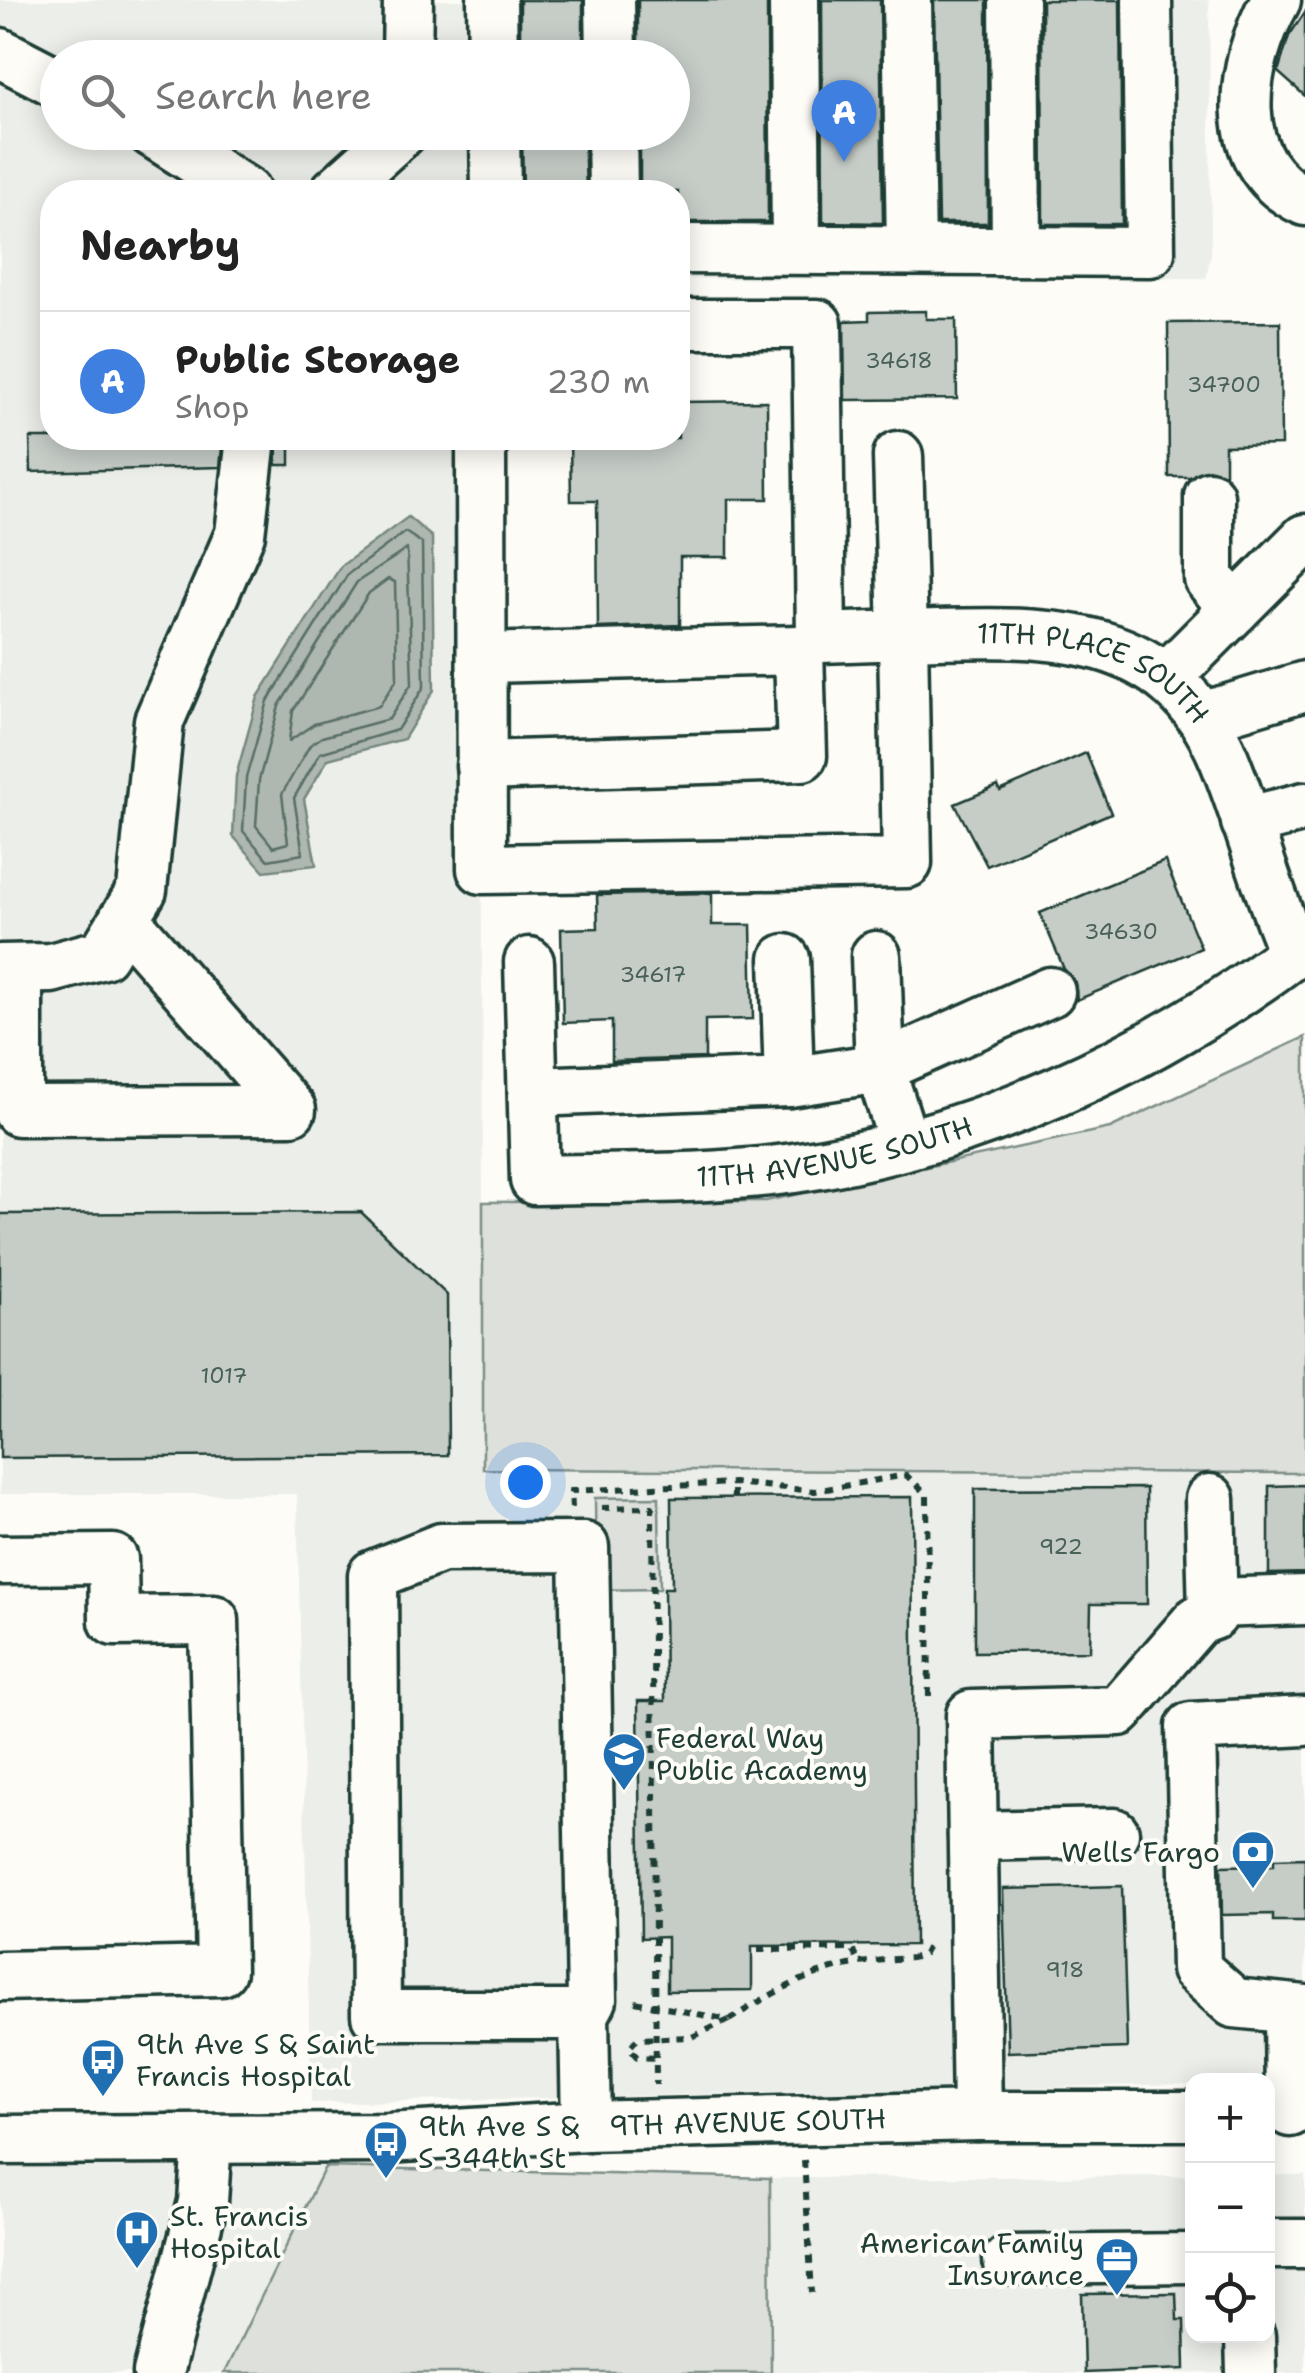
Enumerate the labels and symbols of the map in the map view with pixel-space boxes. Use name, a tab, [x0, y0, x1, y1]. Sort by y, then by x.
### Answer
pin: A	[812, 80, 876, 162]
house number: 34618	[865, 346, 933, 375]
house number: 34700	[1187, 370, 1261, 399]
street label: 11TH PLACE SOUTH	[977, 614, 1219, 731]
house number: 34630	[1084, 917, 1158, 946]
house number: 34617	[620, 960, 686, 989]
street label: 11TH AVENUE SOUTH	[695, 1107, 978, 1196]
house number: 1017	[201, 1361, 247, 1390]
your location	[500, 1457, 551, 1508]
house number: 922	[1039, 1532, 1083, 1561]
place label: Federal Way Public Academy	[656, 1719, 868, 1789]
school or university icon: Federal Way Public Academy	[601, 1731, 647, 1792]
bank icon: Wells Fargo	[1230, 1829, 1276, 1890]
place label: Wells Fargo	[1061, 1833, 1220, 1871]
house number: 918	[1046, 1955, 1084, 1984]
place label: 9th Ave S & Saint Francis Hospital	[136, 2025, 375, 2095]
bus stop icon: 9th Ave S & Saint Francis Hospital	[80, 2037, 126, 2098]
street label: 9TH AVENUE SOUTH	[608, 2099, 887, 2144]
place label: 9th Ave S & S 344th St	[418, 2107, 579, 2177]
bus stop icon: 9th Ave S & S 344th St	[363, 2119, 409, 2180]
place label: St. Francis Hospital	[170, 2197, 309, 2267]
hospital icon: St. Francis Hospital	[114, 2209, 160, 2270]
place label: American Family Insurance	[860, 2224, 1084, 2294]
office icon: American Family Insurance	[1094, 2236, 1140, 2297]

